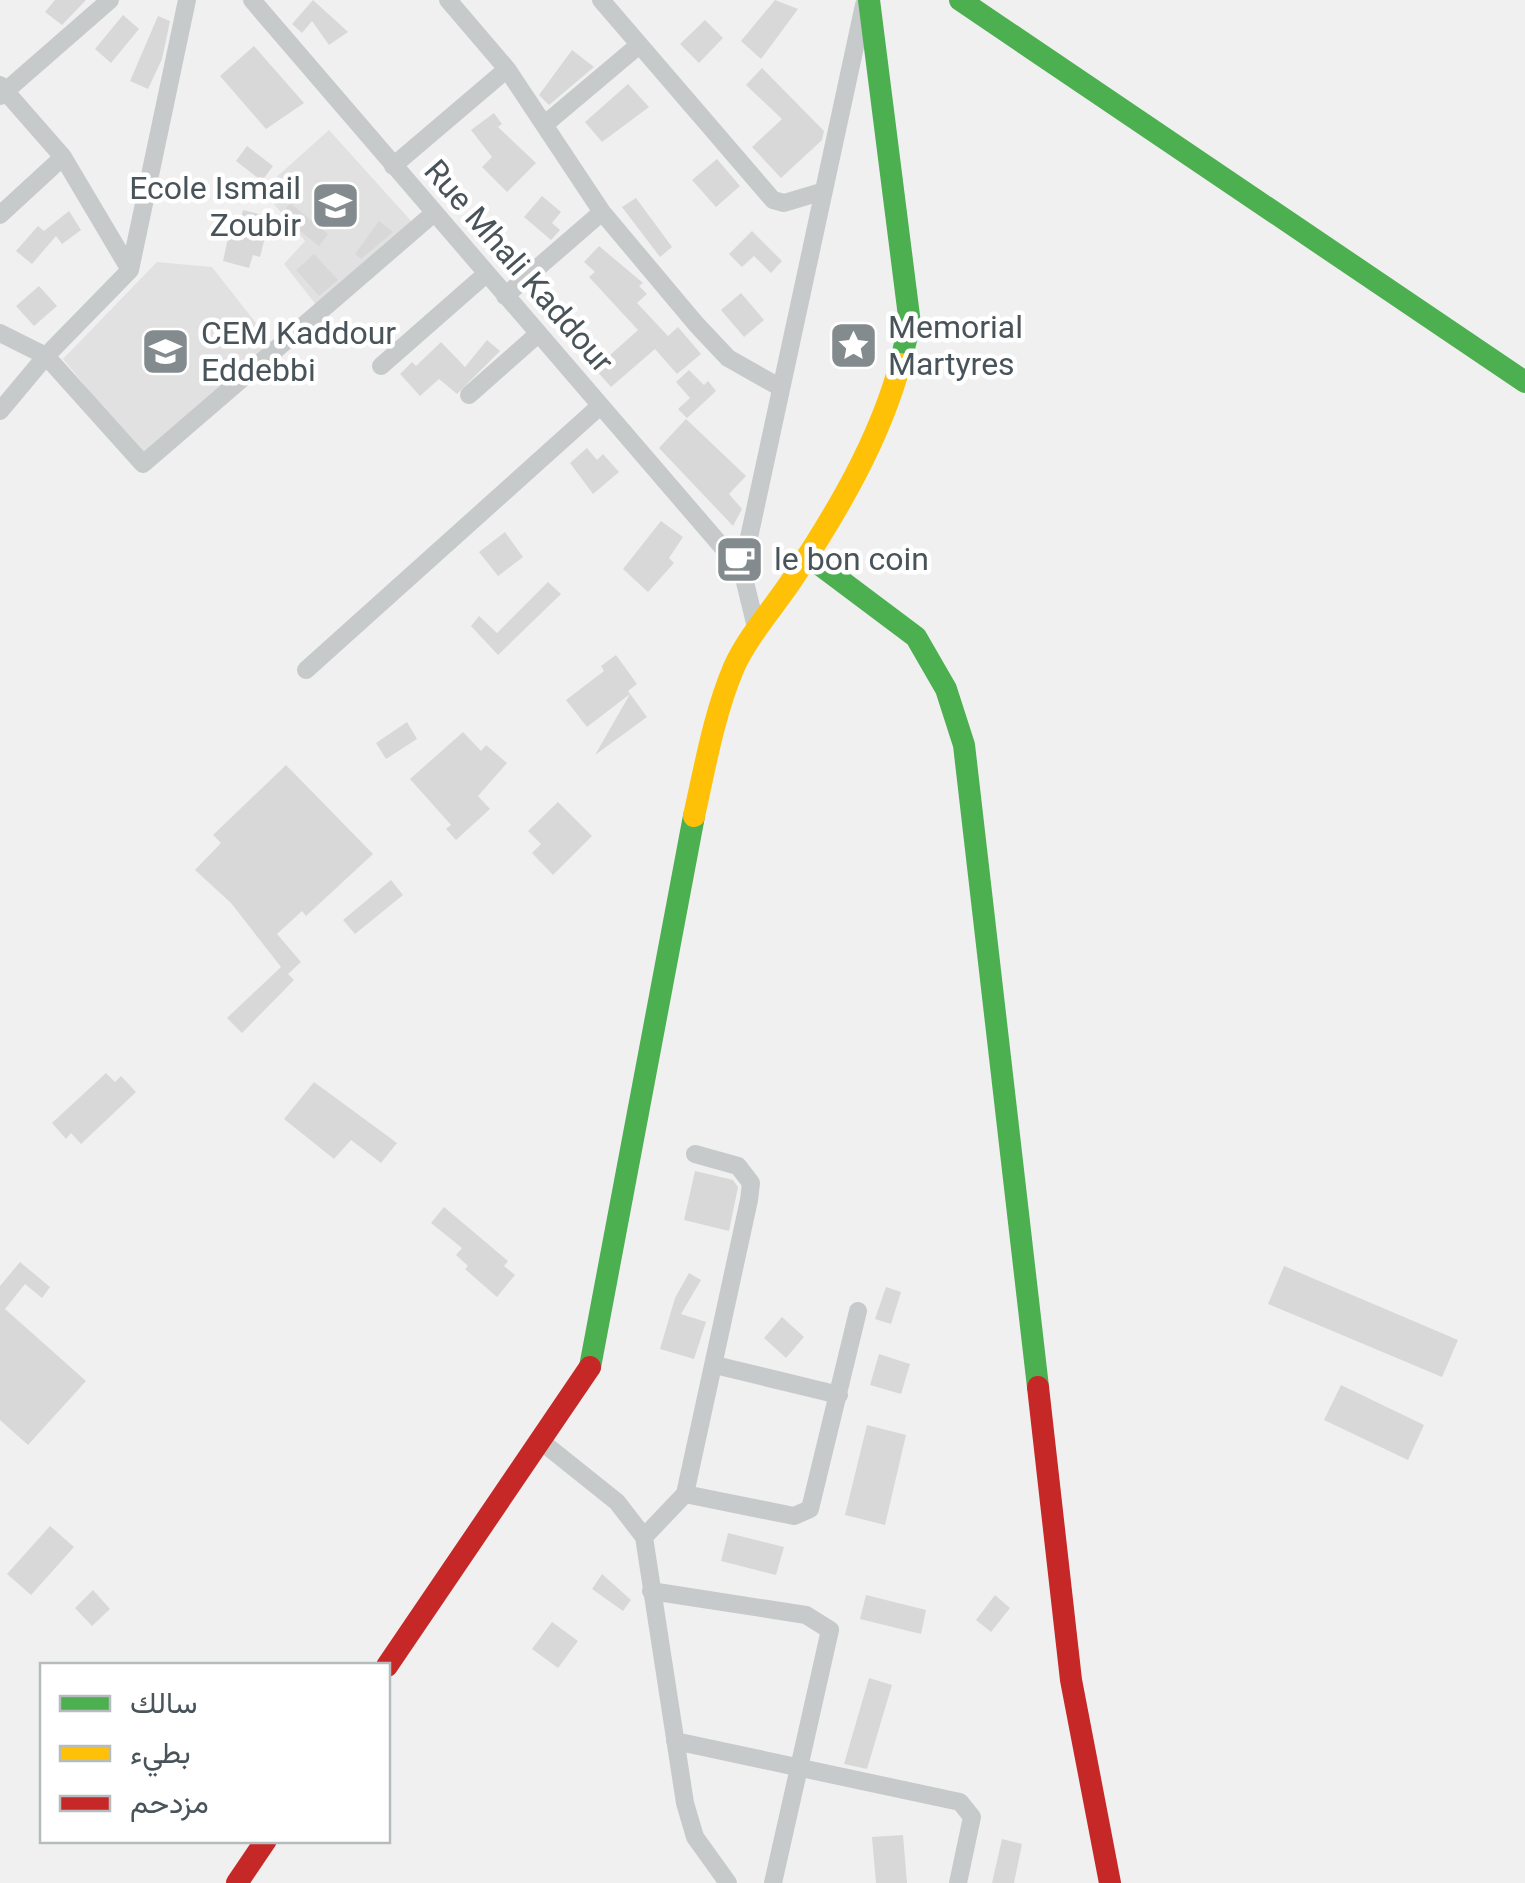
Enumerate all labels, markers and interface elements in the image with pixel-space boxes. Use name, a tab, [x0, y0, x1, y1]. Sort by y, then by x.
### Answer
street label: Rue Mhali Kaddour	[416, 152, 622, 380]
place label: Ecole Ismail Zoubir	[129, 169, 301, 244]
school or university icon: Ecole Ismail Zoubir	[310, 180, 362, 232]
place label: Memorial Martyres	[888, 308, 1023, 383]
place label: CEM Kaddour Eddebbi	[201, 314, 396, 389]
place icon: Memorial Martyres	[827, 319, 879, 371]
school or university icon: CEM Kaddour Eddebbi	[140, 325, 192, 377]
cafe icon: le bon coin	[713, 533, 765, 585]
place label: le bon coin	[774, 540, 929, 578]
legend	[40, 1663, 390, 1843]
text: سالك	[130, 1685, 197, 1720]
text: بطيء	[130, 1735, 191, 1777]
text: مزدحم	[130, 1785, 209, 1822]

